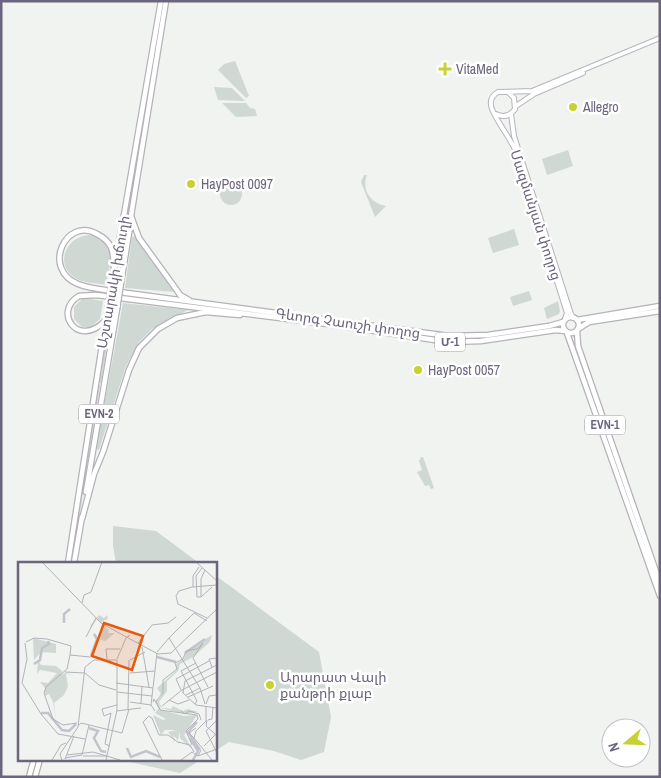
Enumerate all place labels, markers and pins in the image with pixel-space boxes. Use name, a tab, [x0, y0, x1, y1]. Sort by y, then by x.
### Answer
place label: VitaMed	[456, 60, 499, 78]
marker: VitaMed	[438, 62, 452, 76]
place label: Allegro	[582, 98, 619, 116]
marker: Allegro	[567, 101, 579, 113]
place label: HayPost 0097	[201, 175, 273, 193]
marker: HayPost 0097	[185, 178, 197, 190]
place label: HayPost 0057	[428, 361, 500, 379]
marker: HayPost 0057	[412, 364, 424, 376]
place label: Արարատ Վալի քանթրի քլաբ	[280, 668, 387, 702]
marker: Արարատ Վալի քանթրի քլաբ	[264, 679, 276, 691]

